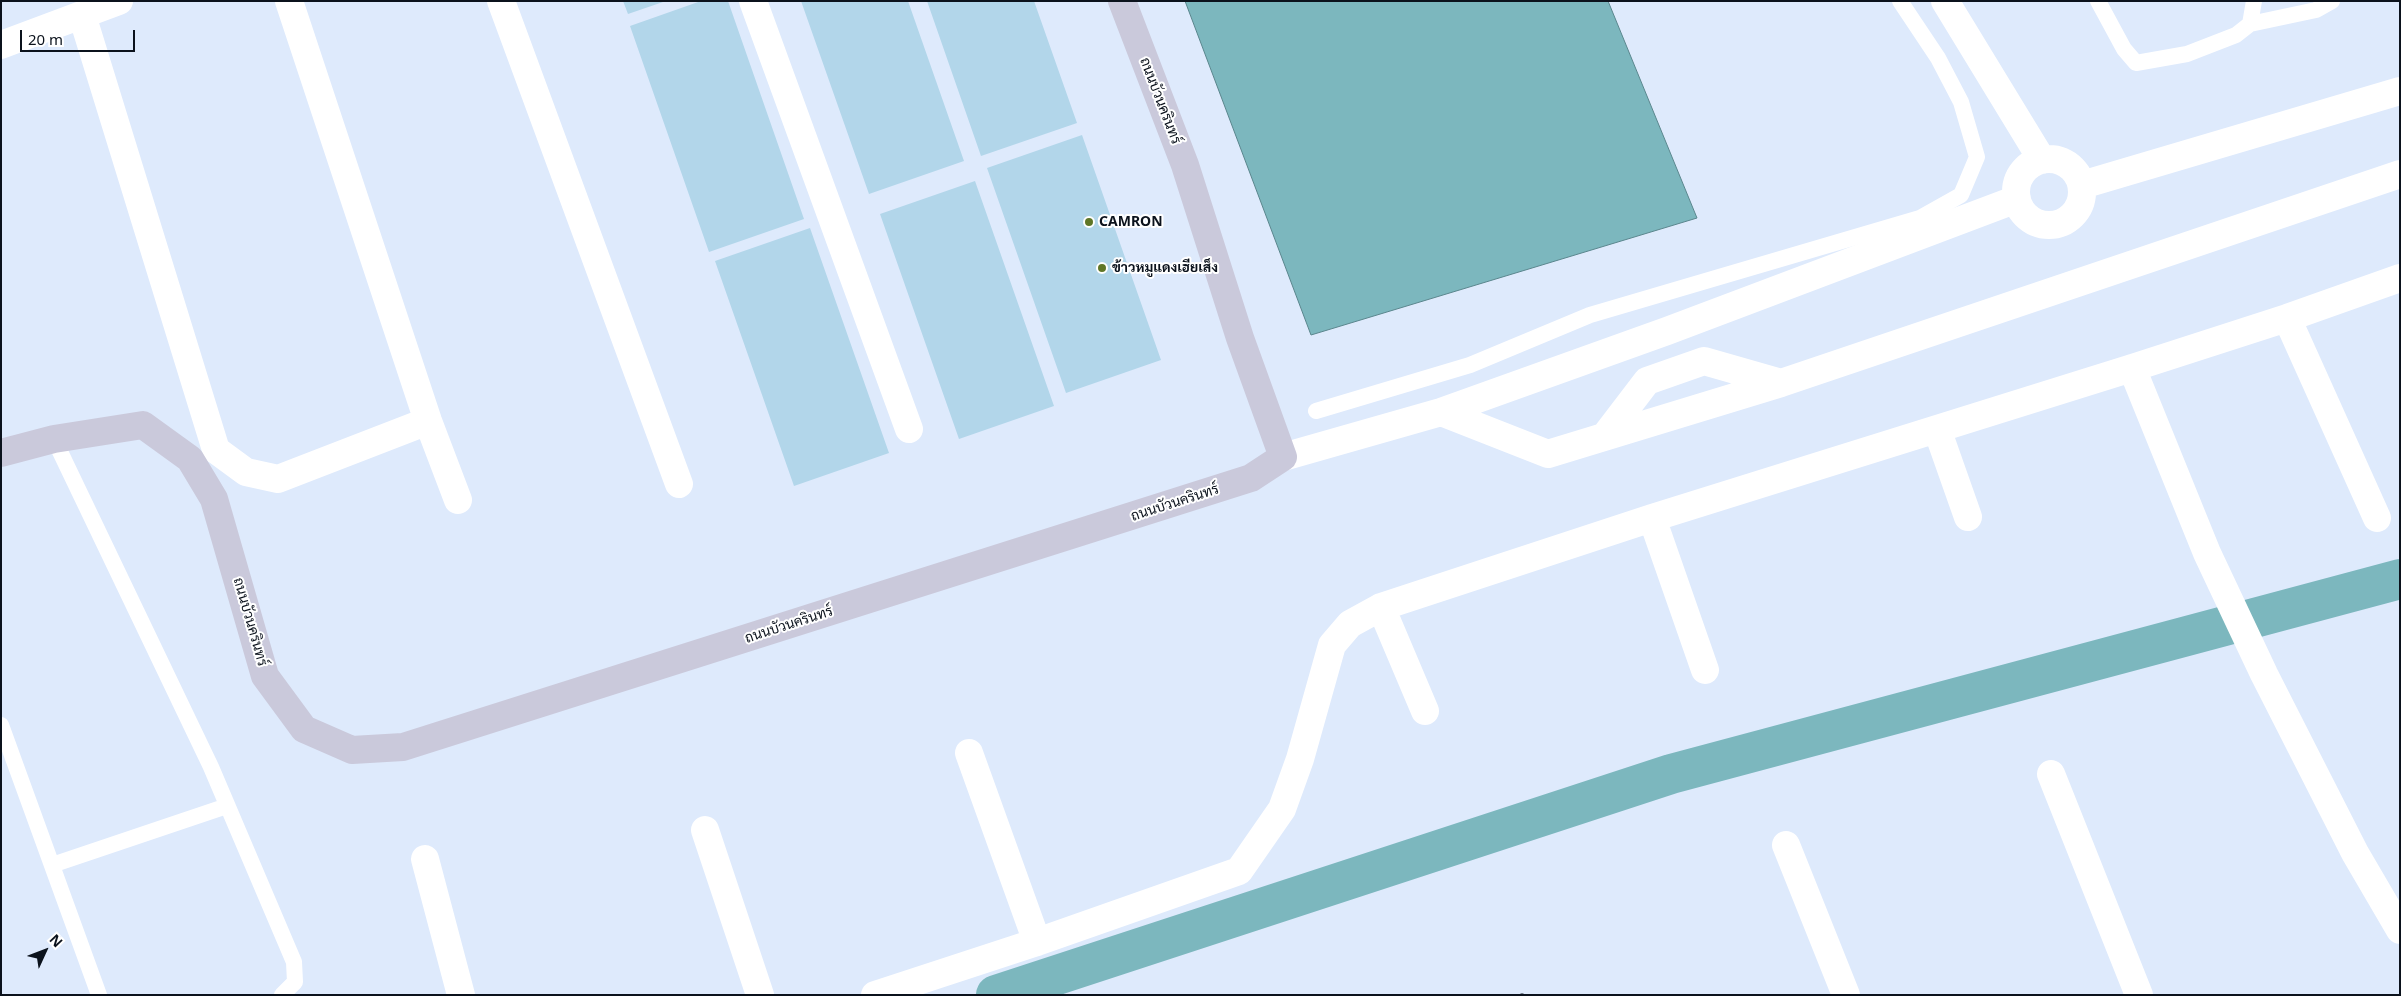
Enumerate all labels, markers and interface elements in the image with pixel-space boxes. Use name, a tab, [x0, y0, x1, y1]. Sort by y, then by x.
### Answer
scale bar	[22, 20, 138, 52]
text: 20 m	[28, 29, 63, 49]
street label: ถนนบัวนครินทร์	[1136, 55, 1184, 147]
place label: CAMRON	[1099, 214, 1163, 230]
marker: CAMRON	[1083, 216, 1095, 228]
place label: ข้าวหมูแดงเฮียเส็ง	[1112, 260, 1218, 276]
marker: ข้าวหมูแดงเฮียเส็ง	[1096, 262, 1108, 274]
street label: ถนนบัวนครินทร์	[1129, 481, 1221, 525]
street label: ถนนบัวนครินทร์	[229, 576, 271, 668]
street label: ถนนบัวนครินทร์	[743, 603, 835, 647]
north arrow	[20, 926, 70, 976]
text: N	[45, 930, 67, 951]

